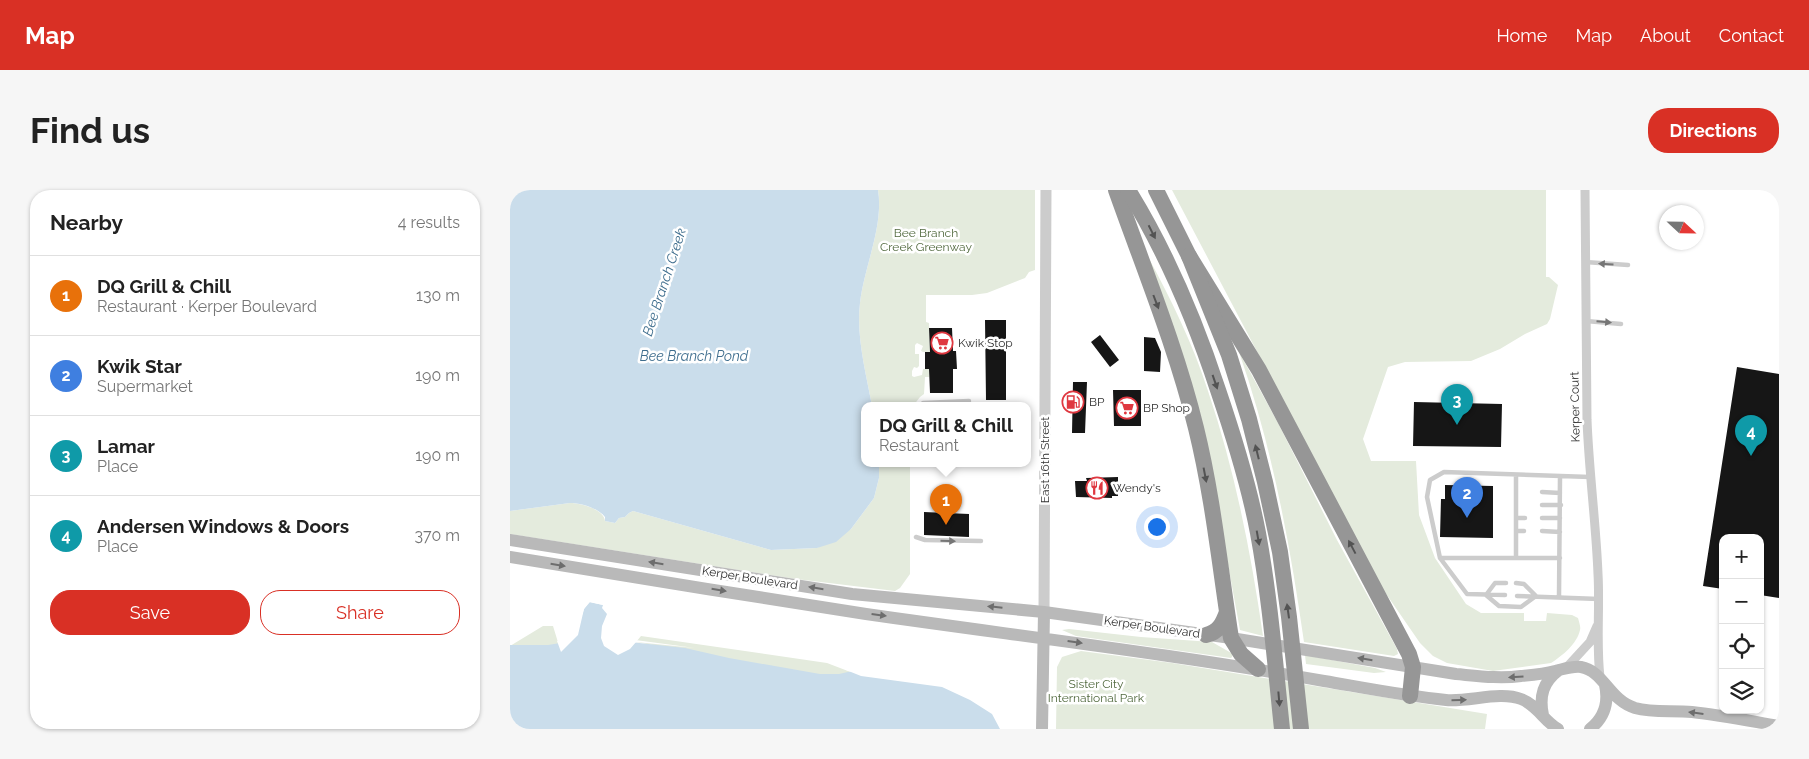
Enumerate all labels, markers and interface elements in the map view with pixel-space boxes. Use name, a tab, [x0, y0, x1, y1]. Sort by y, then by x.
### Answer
text: Map	[25, 21, 75, 50]
text: Home	[1496, 25, 1547, 46]
text: Map	[1575, 25, 1612, 46]
text: About	[1640, 25, 1691, 46]
text: Contact	[1719, 25, 1784, 46]
button: Directions	[1648, 108, 1779, 153]
text: Find us	[30, 110, 150, 151]
north arrow	[1659, 205, 1704, 250]
text: Nearby	[50, 210, 123, 235]
text: 4 results	[398, 213, 460, 232]
one-way arrow	[1148, 225, 1156, 239]
water label: Bee Branch Creek	[639, 226, 689, 338]
park label: Bee Branch Creek Greenway	[880, 226, 972, 254]
one-way arrow	[1598, 259, 1614, 267]
text: DQ Grill & Chill	[97, 275, 231, 297]
text: 1	[62, 286, 70, 305]
text: 130 m	[416, 286, 460, 305]
one-way arrow	[1152, 295, 1160, 310]
text: Restaurant · Kerper Boulevard	[97, 297, 317, 316]
one-way arrow	[1596, 319, 1612, 327]
supermarket icon: Kwik Stop	[930, 331, 954, 355]
place label: Kwik Stop	[958, 336, 1013, 350]
water label: Bee Branch Pond	[640, 348, 749, 364]
text: Kwik Star	[97, 355, 182, 377]
text: 2	[61, 366, 71, 385]
text: 190 m	[415, 366, 460, 385]
street label: Kerper Court	[1567, 371, 1583, 443]
one-way arrow	[1212, 374, 1220, 389]
text: Supermarket	[97, 377, 193, 396]
pin: 3	[1441, 384, 1473, 425]
fuel station icon: BP	[1061, 390, 1085, 414]
place label: BP	[1089, 395, 1105, 409]
supermarket icon: BP Shop	[1115, 396, 1139, 420]
place label: BP Shop	[1143, 401, 1190, 415]
popup	[861, 402, 1031, 467]
text: DQ Grill & Chill	[879, 414, 1013, 436]
pin: 4	[1735, 415, 1767, 456]
street label: East 16th Street	[1038, 417, 1052, 503]
text: Lamar	[97, 435, 155, 457]
text: Restaurant	[879, 436, 959, 455]
one-way arrow	[1253, 444, 1261, 459]
text: 3	[62, 446, 70, 465]
text: 190 m	[415, 446, 460, 465]
text: Place	[97, 457, 138, 476]
one-way arrow	[1202, 467, 1210, 483]
restaurant icon: Wendy's	[1085, 476, 1109, 500]
pin: 2	[1451, 477, 1483, 518]
place label: Wendy's	[1113, 481, 1161, 495]
pin: 1	[930, 484, 962, 525]
your location	[1144, 514, 1170, 540]
text: Andersen Windows & Doors	[97, 515, 349, 537]
text: 4	[61, 526, 71, 545]
text: 370 m	[414, 526, 460, 545]
one-way arrow	[1255, 530, 1263, 546]
map controls	[1719, 534, 1764, 714]
button: +	[1719, 534, 1764, 579]
text: Place	[97, 537, 138, 556]
one-way arrow	[941, 537, 957, 545]
one-way arrow	[1347, 541, 1356, 554]
one-way arrow	[647, 559, 663, 567]
one-way arrow	[551, 561, 567, 569]
street label: Kerper Boulevard	[701, 564, 799, 592]
button: −	[1719, 579, 1764, 624]
one-way arrow	[808, 584, 824, 592]
one-way arrow	[711, 586, 727, 594]
button: Save	[50, 590, 250, 635]
button: Share	[260, 590, 460, 635]
one-way arrow	[987, 603, 1003, 611]
one-way arrow	[1284, 603, 1292, 619]
one-way arrow	[872, 611, 888, 619]
street label: Kerper Boulevard	[1103, 613, 1201, 641]
button: locate	[1719, 624, 1764, 669]
one-way arrow	[1067, 639, 1083, 647]
one-way arrow	[1357, 655, 1373, 663]
button: layers	[1719, 669, 1764, 714]
one-way arrow	[1507, 673, 1523, 681]
park label: Sister City International Park	[1048, 677, 1145, 705]
one-way arrow	[1275, 691, 1283, 707]
one-way arrow	[1451, 696, 1467, 704]
one-way arrow	[1688, 709, 1704, 717]

